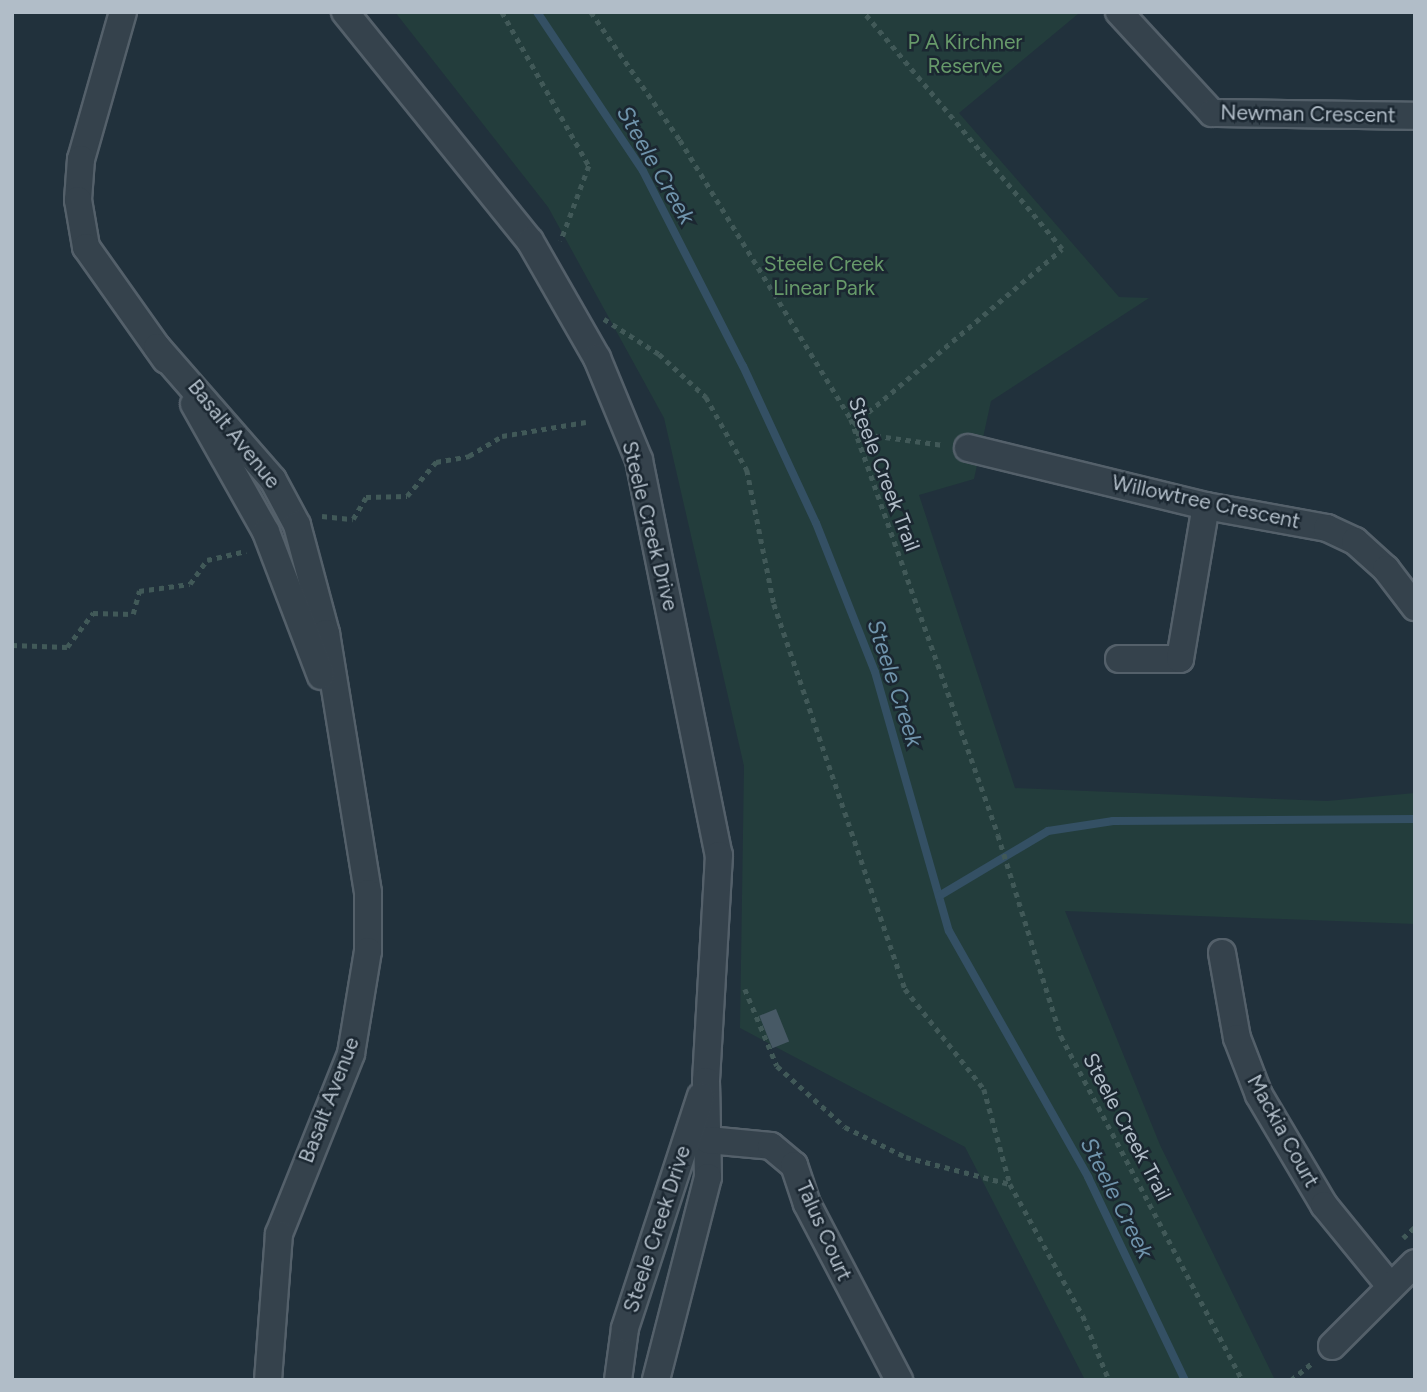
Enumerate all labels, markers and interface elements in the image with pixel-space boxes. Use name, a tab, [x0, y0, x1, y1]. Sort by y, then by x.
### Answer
park label: P A Kirchner Reserve	[908, 29, 1022, 79]
street label: Newman Crescent	[1220, 100, 1396, 128]
water label: Steele Creek	[611, 101, 701, 229]
park label: Steele Creek Linear Park	[764, 251, 884, 301]
street label: Basalt Avenue	[182, 374, 286, 494]
street label: Steele Creek Trail	[843, 393, 925, 555]
street label: Steele Creek Drive	[617, 438, 683, 614]
street label: Willowtree Crescent	[1110, 470, 1302, 534]
water label: Steele Creek	[861, 616, 929, 750]
street label: Basalt Avenue	[293, 1033, 365, 1167]
street label: Steele Creek Trail	[1078, 1049, 1176, 1205]
street label: Mackia Court	[1242, 1070, 1324, 1192]
water label: Steele Creek	[1075, 1133, 1159, 1263]
street label: Steele Creek Drive	[618, 1142, 696, 1316]
street label: Talus Court	[791, 1177, 857, 1285]

